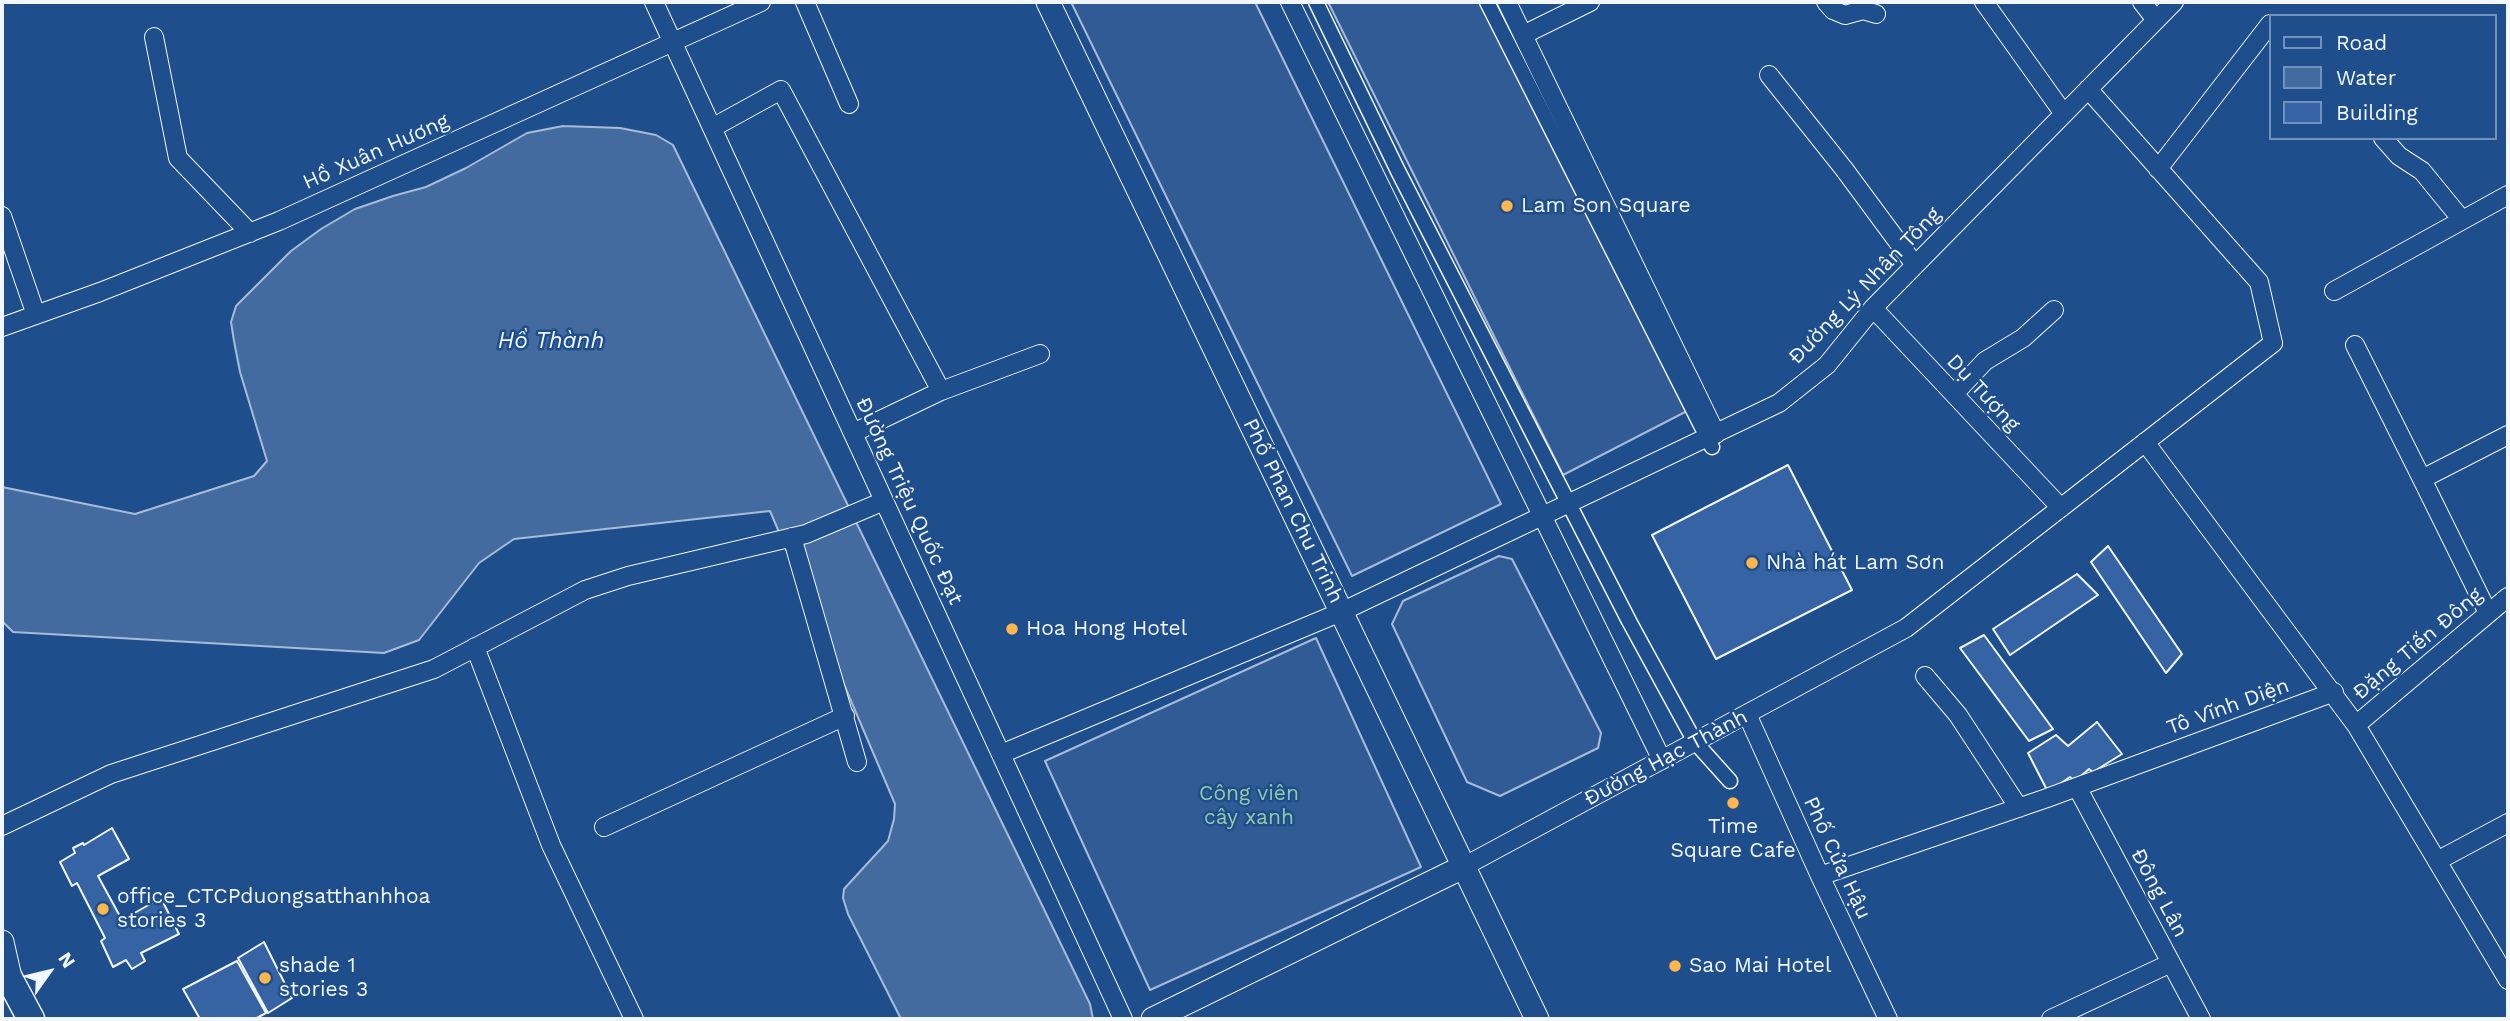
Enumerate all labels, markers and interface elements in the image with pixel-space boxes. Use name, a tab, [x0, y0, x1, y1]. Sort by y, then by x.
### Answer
legend	[2268, 14, 2496, 140]
text: Road	[2336, 30, 2387, 55]
text: Water	[2336, 65, 2396, 90]
text: Building	[2336, 100, 2418, 125]
street label: Hồ Xuân Hương	[299, 109, 453, 195]
place label: Lam Son Square	[1521, 193, 1691, 219]
marker: Lam Son Square	[1499, 198, 1515, 214]
street label: Đường Lý Nhân Tông	[1784, 202, 1946, 370]
water label: Hồ Thành	[498, 327, 604, 355]
street label: Dụ Tượng	[1941, 349, 2025, 437]
street label: Đường Triệu Quốc Đạt	[850, 393, 968, 609]
street label: Phố Phan Chu Trinh	[1237, 415, 1349, 607]
place label: Nhà hát Lam Sơn	[1766, 550, 1944, 576]
marker: Nhà hát Lam Sơn	[1744, 555, 1760, 571]
street label: Đặng Tiến Đông	[2348, 583, 2488, 705]
place label: Hoa Hong Hotel	[1026, 616, 1187, 642]
marker: Hoa Hong Hotel	[1004, 621, 1020, 637]
street label: Tô Vĩnh Diện	[2163, 673, 2293, 741]
street label: Đường Hạc Thành	[1580, 704, 1752, 812]
park label: Công viên cây xanh	[1199, 781, 1299, 831]
street label: Phố Cửa Hậu	[1798, 793, 1876, 923]
marker: Time Square Cafe	[1725, 795, 1741, 811]
place label: Time Square Cafe	[1670, 814, 1796, 864]
street label: Đông Lân	[2125, 844, 2193, 942]
place label: office_CTCPduongsatthanhhoa stories 3	[117, 884, 430, 934]
marker: office_CTCPduongsatthanhhoa stories 3	[95, 901, 111, 917]
north arrow	[14, 937, 84, 1007]
text: N	[53, 948, 80, 972]
place label: shade 1 stories 3	[279, 953, 368, 1003]
place label: Sao Mai Hotel	[1689, 953, 1831, 979]
marker: Sao Mai Hotel	[1667, 958, 1683, 974]
marker: shade 1 stories 3	[257, 970, 273, 986]

